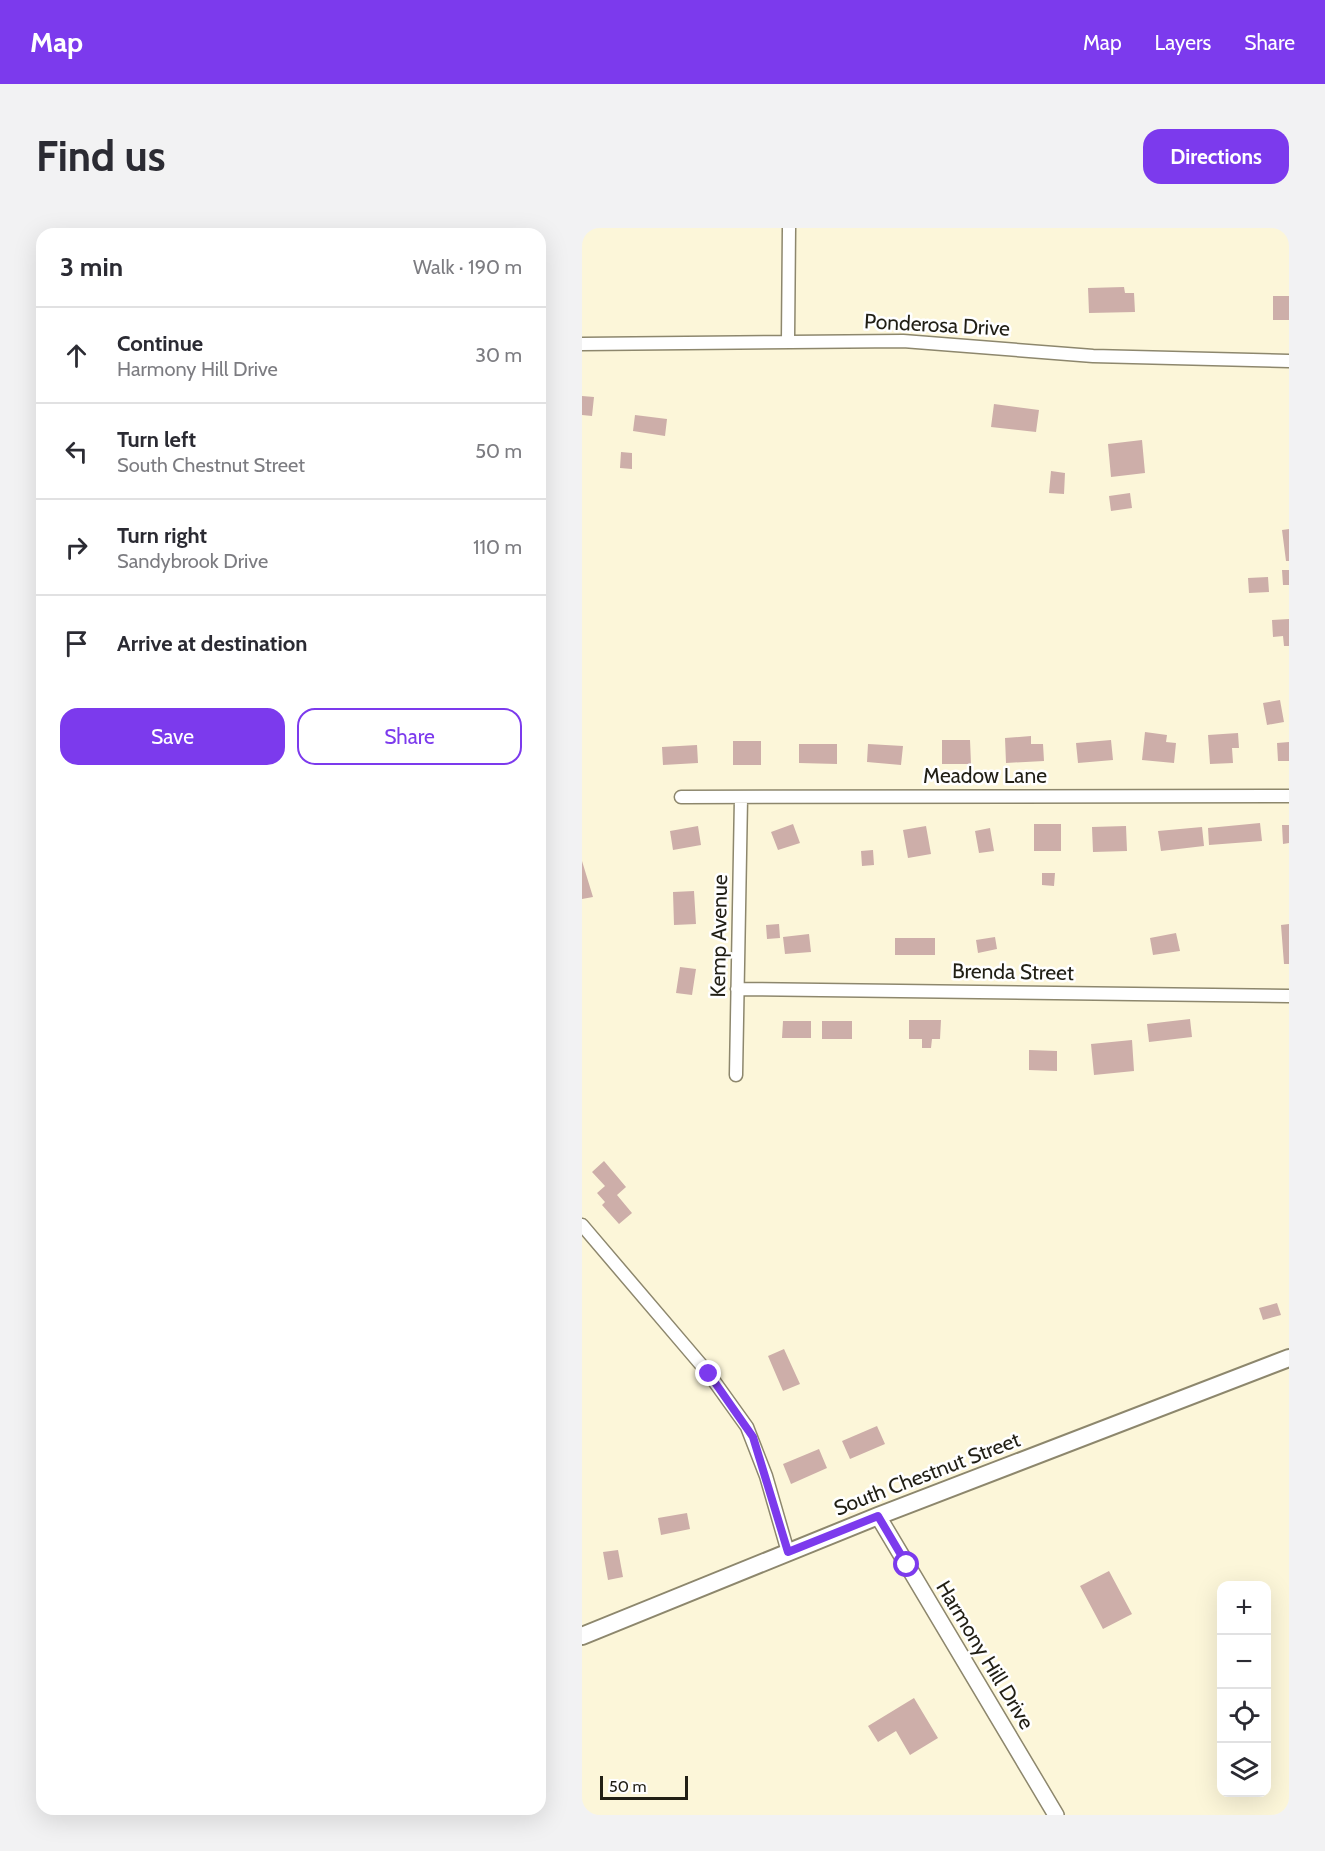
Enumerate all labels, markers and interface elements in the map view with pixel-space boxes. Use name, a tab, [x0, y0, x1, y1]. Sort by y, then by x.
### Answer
text: Map	[30, 25, 83, 59]
text: Map	[1083, 30, 1122, 55]
text: Layers	[1155, 30, 1211, 55]
text: Share	[1244, 30, 1295, 55]
button: Directions	[1143, 129, 1289, 184]
text: Find us	[36, 130, 165, 182]
text: 3 min	[60, 251, 123, 283]
text: Walk · 190 m	[413, 255, 522, 279]
street label: Ponderosa Drive	[863, 308, 1011, 341]
text: Continue	[117, 330, 203, 357]
icon: ahead	[60, 339, 93, 372]
text: 30 m	[475, 343, 522, 367]
text: Harmony Hill Drive	[117, 357, 278, 381]
text: Turn left	[117, 426, 196, 453]
icon: left	[60, 435, 93, 468]
text: 50 m	[475, 439, 522, 463]
text: South Chestnut Street	[117, 453, 305, 477]
text: Turn right	[117, 522, 207, 549]
icon: right	[60, 531, 93, 564]
text: 110 m	[473, 535, 522, 559]
text: Sandybrook Drive	[117, 549, 268, 573]
icon: arrive	[60, 627, 93, 660]
text: Arrive at destination	[117, 630, 307, 657]
button: Save	[60, 708, 285, 765]
button: Share	[297, 708, 522, 765]
street label: Meadow Lane	[923, 763, 1047, 788]
street label: Kemp Avenue	[705, 874, 732, 998]
street label: Brenda Street	[952, 958, 1074, 985]
route end	[695, 1360, 721, 1386]
street label: South Chestnut Street	[830, 1426, 1023, 1521]
route start	[893, 1551, 919, 1577]
street label: Harmony Hill Drive	[931, 1576, 1040, 1734]
map controls	[1217, 1581, 1271, 1797]
button: +	[1217, 1581, 1271, 1635]
button: −	[1217, 1635, 1271, 1689]
button: locate	[1217, 1689, 1271, 1743]
button: layers	[1217, 1743, 1271, 1797]
scale bar	[600, 1773, 688, 1800]
text: 50 m	[609, 1777, 646, 1796]

